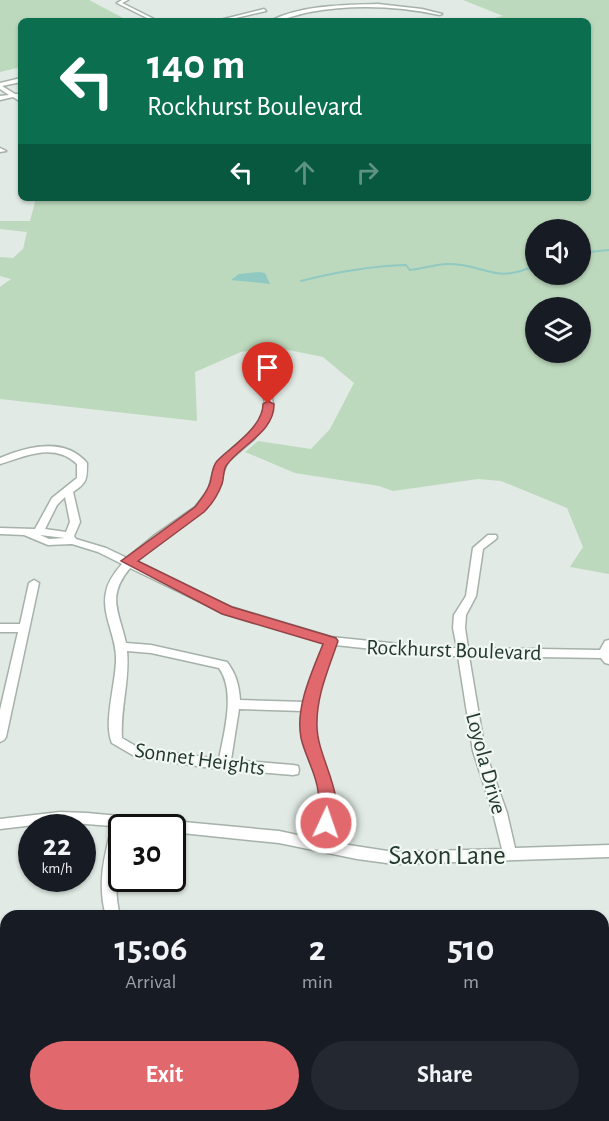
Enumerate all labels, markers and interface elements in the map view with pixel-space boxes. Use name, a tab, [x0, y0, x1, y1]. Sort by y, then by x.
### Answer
icon: left	[48, 42, 126, 120]
text: 140 m	[147, 44, 245, 86]
text: Rockhurst Boulevard	[147, 93, 363, 120]
icon: left	[225, 156, 258, 189]
icon: ahead	[288, 156, 321, 189]
icon: right	[351, 156, 384, 189]
map controls	[525, 219, 591, 363]
button: sound	[525, 219, 591, 285]
button: layers	[525, 297, 591, 363]
pin	[242, 342, 293, 404]
icon: arrive	[251, 351, 284, 384]
street label: Rockhurst Boulevard	[366, 636, 542, 664]
street label: Loyola Drive	[462, 710, 510, 816]
street label: Sonnet Heights	[133, 739, 266, 779]
position arrow	[294, 791, 358, 855]
speed limit sign: 30	[108, 814, 186, 892]
text: 22	[43, 831, 71, 861]
street label: Saxon Lane	[388, 842, 506, 869]
text: km/h	[42, 861, 72, 876]
text: 15:06	[114, 931, 187, 967]
text: 2	[309, 931, 326, 967]
text: 510	[447, 931, 495, 967]
text: Arrival	[125, 972, 177, 992]
text: min	[302, 972, 333, 992]
text: m	[463, 972, 479, 992]
button: Exit	[30, 1041, 299, 1110]
button: Share	[311, 1041, 579, 1110]

